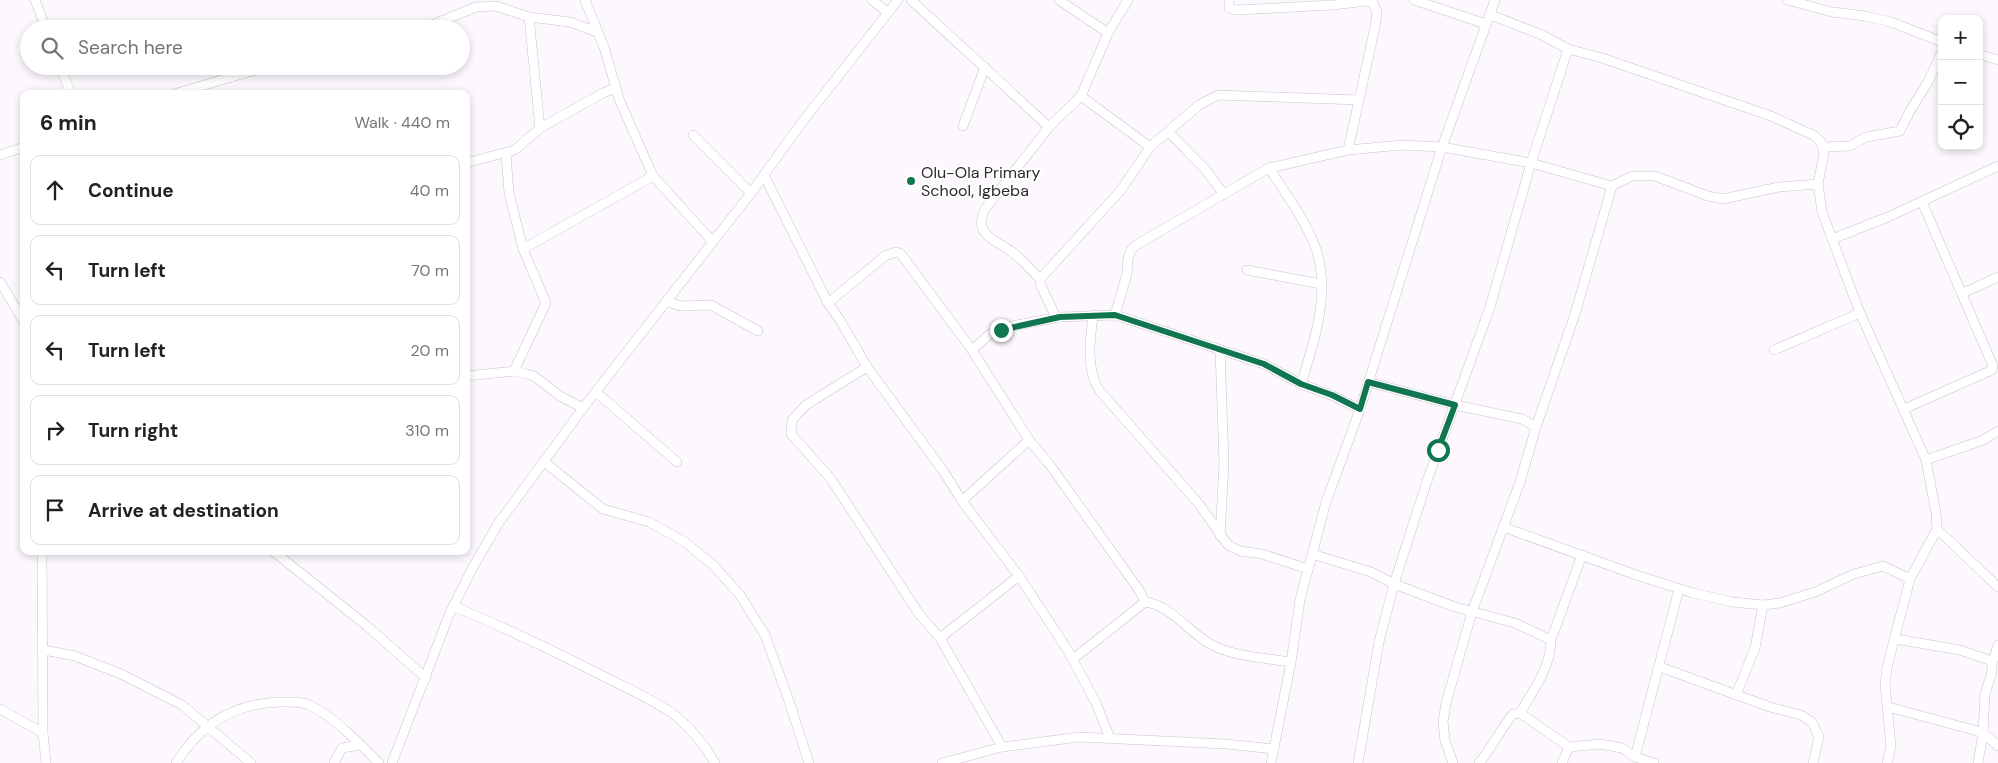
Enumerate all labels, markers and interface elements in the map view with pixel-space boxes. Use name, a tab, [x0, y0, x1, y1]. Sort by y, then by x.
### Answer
map controls	[1938, 15, 1983, 150]
button: +	[1938, 15, 1983, 60]
search box	[20, 20, 470, 75]
icon: search	[38, 34, 66, 62]
text: Search here	[78, 35, 183, 60]
button: −	[1938, 60, 1983, 105]
button: locate	[1938, 105, 1983, 150]
text: 6 min	[40, 109, 97, 137]
text: Walk · 440 m	[354, 112, 450, 133]
place label: Olu-Ola Primary School, Igbeba	[921, 162, 1041, 201]
marker: Olu-Ola Primary School, Igbeba	[905, 175, 917, 187]
icon: ahead	[41, 176, 69, 204]
text: Continue	[88, 178, 174, 203]
text: 40 m	[410, 180, 449, 201]
icon: left	[41, 256, 69, 284]
text: Turn left	[88, 258, 166, 283]
text: 70 m	[411, 260, 449, 281]
route end	[990, 319, 1013, 342]
icon: left	[41, 336, 69, 364]
text: Turn left	[88, 338, 166, 363]
text: 20 m	[410, 340, 449, 361]
icon: right	[41, 416, 69, 444]
text: Turn right	[88, 418, 178, 443]
text: 310 m	[405, 420, 449, 441]
route start	[1427, 439, 1450, 462]
icon: arrive	[41, 496, 69, 524]
text: Arrive at destination	[88, 498, 279, 523]

